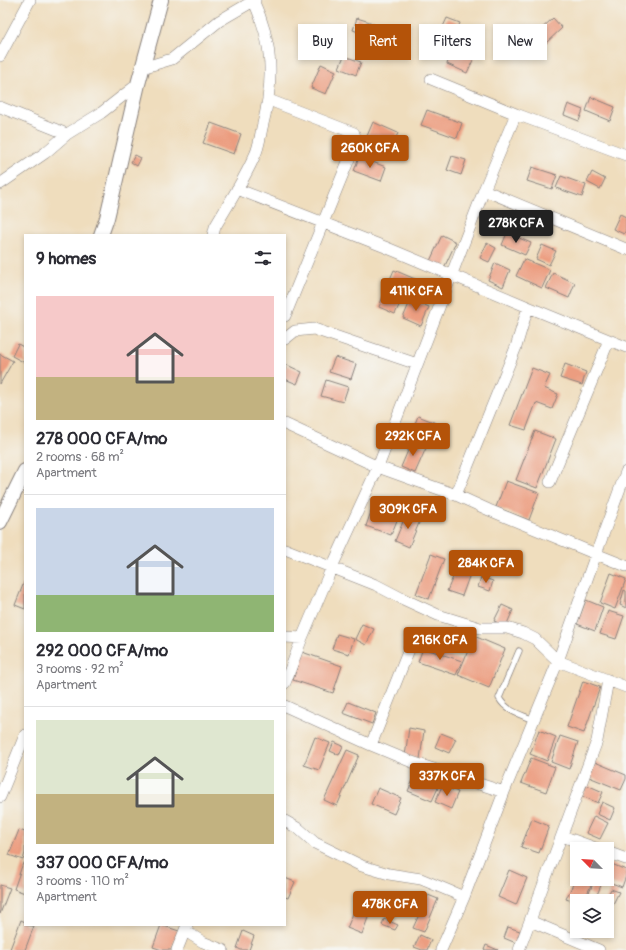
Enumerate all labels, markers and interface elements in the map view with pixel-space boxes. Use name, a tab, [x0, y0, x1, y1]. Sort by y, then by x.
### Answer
chip: Buy	[298, 24, 347, 60]
chip: Rent	[355, 24, 411, 60]
chip: Filters	[419, 24, 485, 60]
chip: New	[493, 24, 547, 60]
pin: 260K CFA	[329, 135, 411, 169]
text: 260K CFA	[341, 140, 399, 156]
pin: 278K CFA	[475, 210, 557, 244]
text: 278K CFA	[488, 215, 544, 231]
icon: filters	[252, 247, 274, 269]
text: 9 homes	[36, 248, 96, 269]
pin: 411K CFA	[375, 278, 457, 312]
text: 411K CFA	[390, 283, 442, 299]
icon: home	[119, 322, 191, 394]
pin: 292K CFA	[372, 423, 454, 457]
text: 278 000 CFA/mo	[36, 428, 167, 449]
text: 292K CFA	[385, 428, 441, 444]
text: 2 rooms · 68 m²	[36, 449, 124, 465]
text: Apartment	[36, 465, 97, 481]
pin: 309K CFA	[367, 496, 449, 530]
text: 309K CFA	[379, 501, 437, 517]
icon: home	[119, 534, 191, 606]
pin: 284K CFA	[445, 550, 527, 584]
text: 284K CFA	[458, 555, 514, 571]
pin: 216K CFA	[399, 627, 481, 661]
text: 216K CFA	[413, 632, 467, 648]
text: 292 000 CFA/mo	[36, 640, 168, 661]
text: 3 rooms · 92 m²	[36, 661, 124, 677]
text: Apartment	[36, 677, 97, 693]
icon: home	[119, 746, 191, 818]
pin: 337K CFA	[406, 763, 488, 797]
text: 337K CFA	[419, 768, 475, 784]
north arrow	[570, 842, 614, 886]
map controls	[570, 842, 614, 938]
text: 337 000 CFA/mo	[36, 852, 168, 873]
text: 3 rooms · 110 m²	[36, 873, 129, 889]
text: Apartment	[36, 889, 97, 905]
pin: 478K CFA	[349, 891, 431, 925]
button: layers	[570, 894, 614, 938]
text: 478K CFA	[362, 896, 418, 912]

